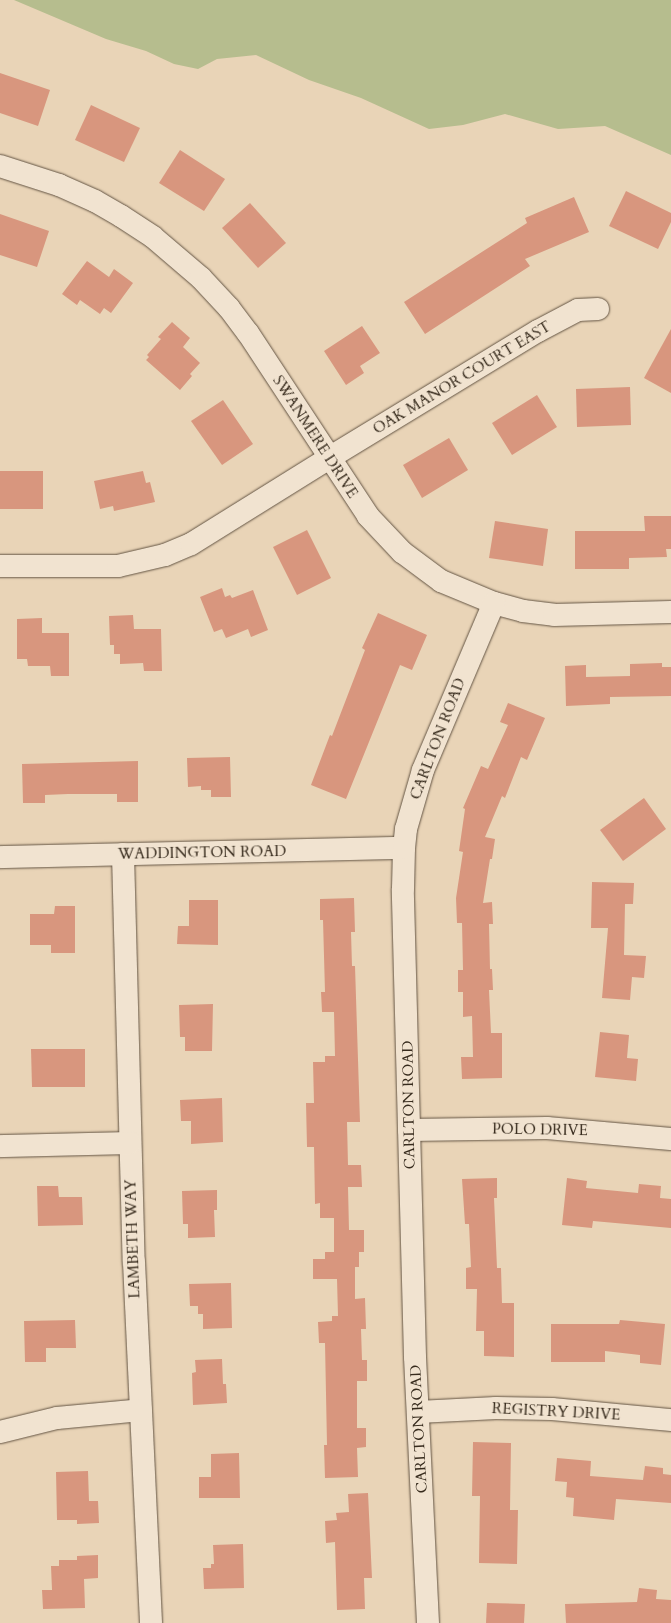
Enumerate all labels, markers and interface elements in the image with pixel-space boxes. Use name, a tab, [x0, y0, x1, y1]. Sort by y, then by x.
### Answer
street label: OAK MANOR COURT EAST	[370, 318, 554, 438]
street label: SWANMERE DRIVE	[269, 372, 361, 502]
street label: CARLTON ROAD	[407, 676, 469, 802]
street label: WADDINGTON ROAD	[118, 843, 286, 863]
street label: CARLTON ROAD	[399, 1041, 419, 1169]
street label: POLO DRIVE	[492, 1120, 588, 1140]
street label: LAMBETH WAY	[122, 1179, 144, 1299]
street label: CARLTON ROAD	[407, 1364, 431, 1494]
street label: REGISTRY DRIVE	[491, 1400, 621, 1424]

